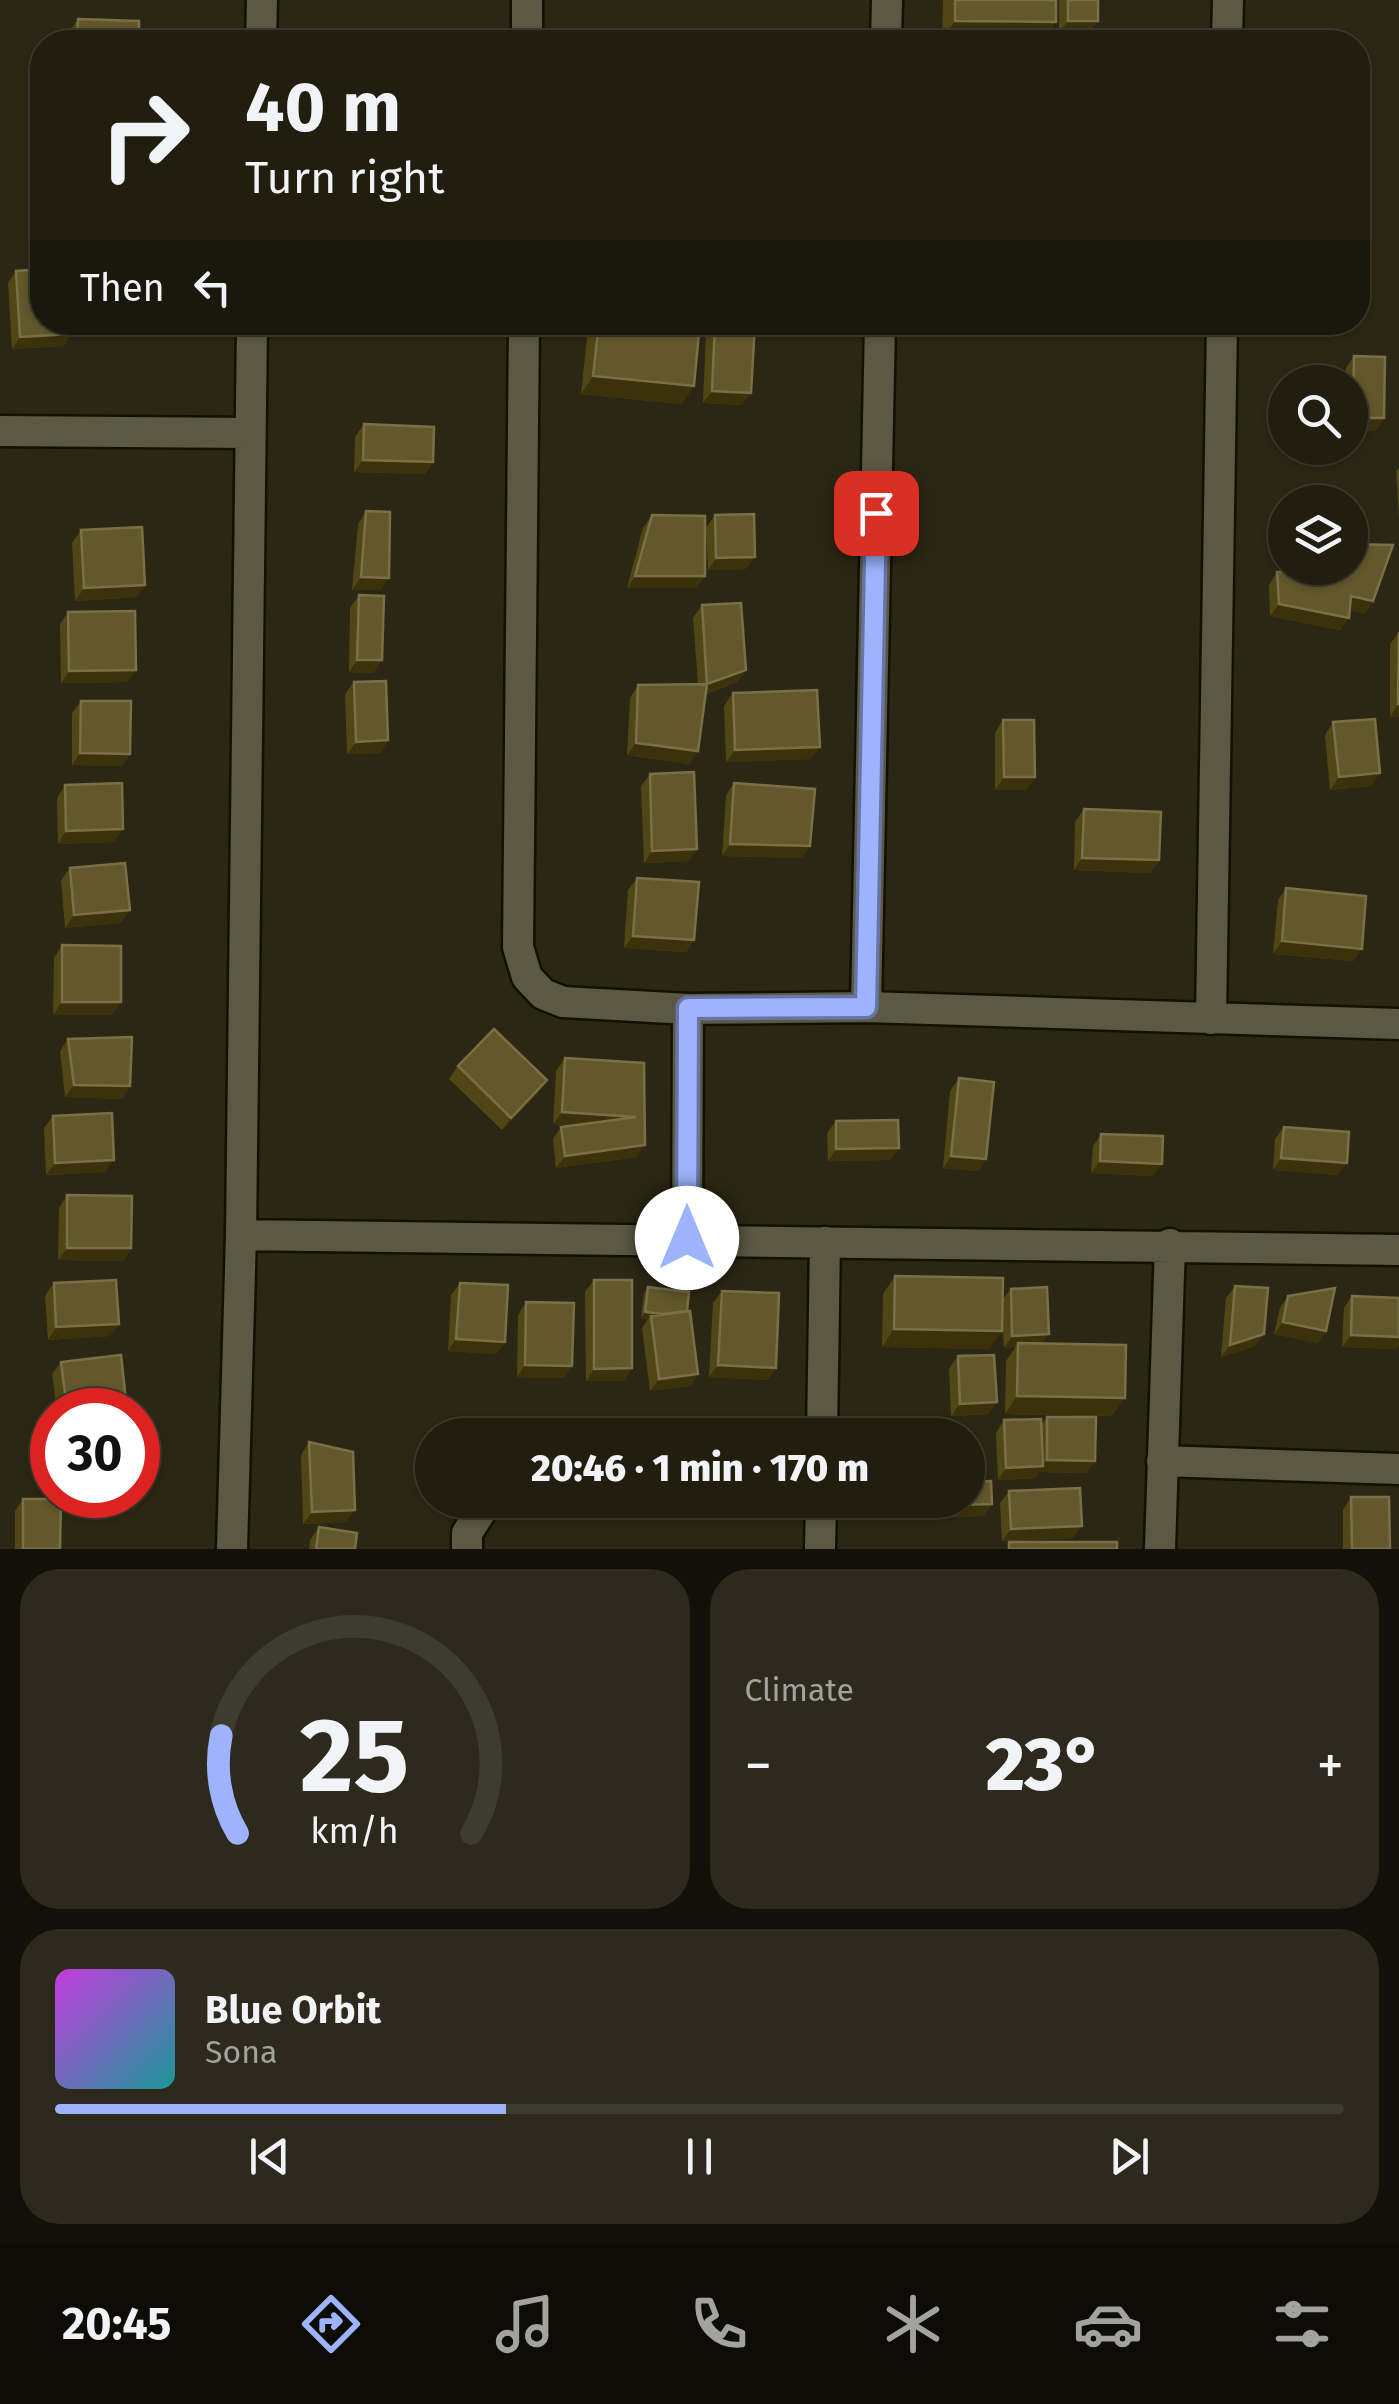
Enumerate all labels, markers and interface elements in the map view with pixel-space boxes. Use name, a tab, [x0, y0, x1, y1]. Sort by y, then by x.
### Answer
text: 40 m	[245, 66, 401, 150]
icon: right	[80, 70, 210, 200]
text: Turn right	[245, 151, 444, 205]
icon: left	[185, 260, 240, 315]
text: Then	[80, 265, 165, 311]
map controls	[1268, 365, 1368, 585]
button: search	[1268, 365, 1368, 465]
pin	[834, 471, 919, 556]
button: layers	[1268, 485, 1368, 585]
icon: arrive	[849, 486, 904, 541]
position arrow	[635, 1186, 739, 1290]
speed limit sign: 30	[30, 1388, 160, 1518]
text: 20:46 · 1 min · 170 m	[531, 1445, 869, 1491]
text: Climate	[745, 1671, 854, 1709]
text: 25	[300, 1694, 410, 1819]
text: 23°	[986, 1720, 1103, 1810]
text: −	[745, 1733, 772, 1799]
text: +	[1317, 1733, 1344, 1799]
text: km/h	[311, 1810, 399, 1852]
text: Blue Orbit	[205, 1987, 381, 2033]
text: Sona	[205, 2033, 277, 2071]
icon: previous	[242, 2129, 297, 2184]
icon: pause	[672, 2129, 727, 2184]
icon: next	[1102, 2129, 1157, 2184]
icon: directions	[296, 2289, 366, 2359]
icon: music	[490, 2289, 560, 2359]
icon: phone	[684, 2289, 754, 2359]
icon: climate	[878, 2289, 948, 2359]
icon: car	[1073, 2289, 1143, 2359]
icon: filters	[1267, 2289, 1337, 2359]
text: 20:45	[62, 2297, 171, 2351]

